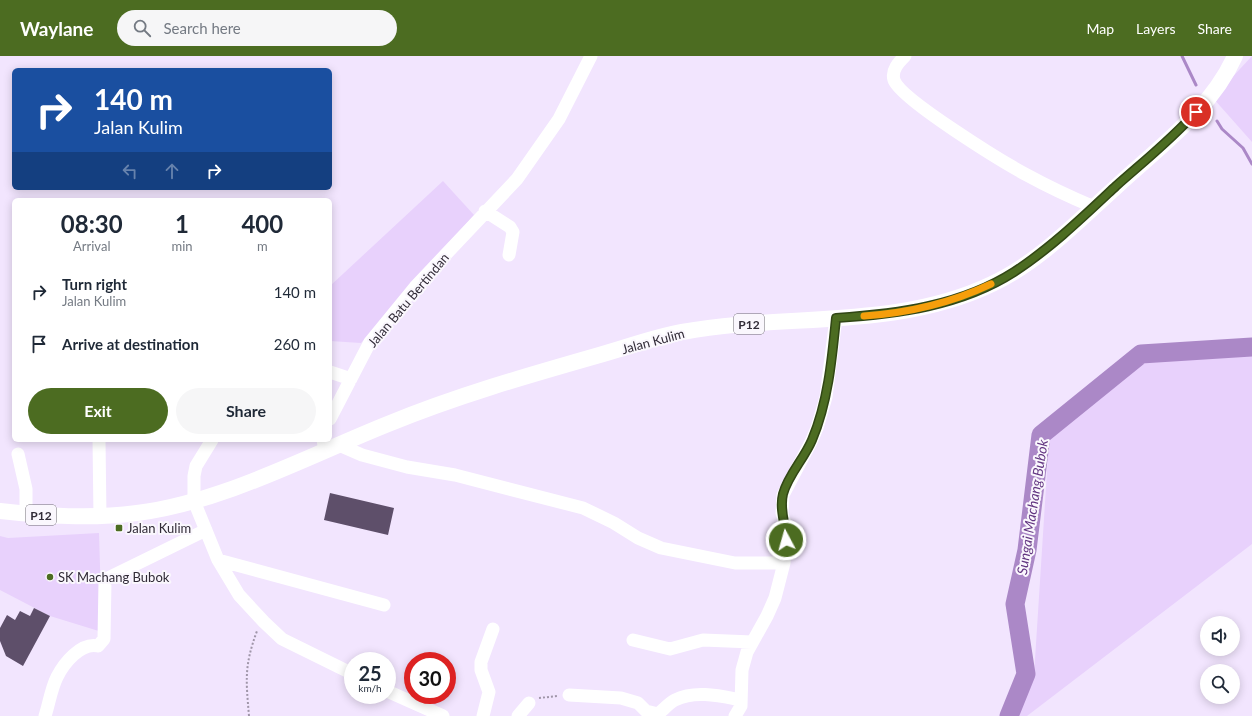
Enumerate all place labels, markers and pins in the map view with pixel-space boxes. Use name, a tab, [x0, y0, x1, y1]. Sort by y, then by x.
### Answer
pin	[1179, 95, 1213, 129]
place label: Jalan Kulim	[127, 520, 191, 536]
marker: Jalan Kulim	[114, 523, 124, 533]
place label: SK Machang Bubok	[58, 569, 170, 585]
marker: SK Machang Bubok	[45, 572, 55, 582]

